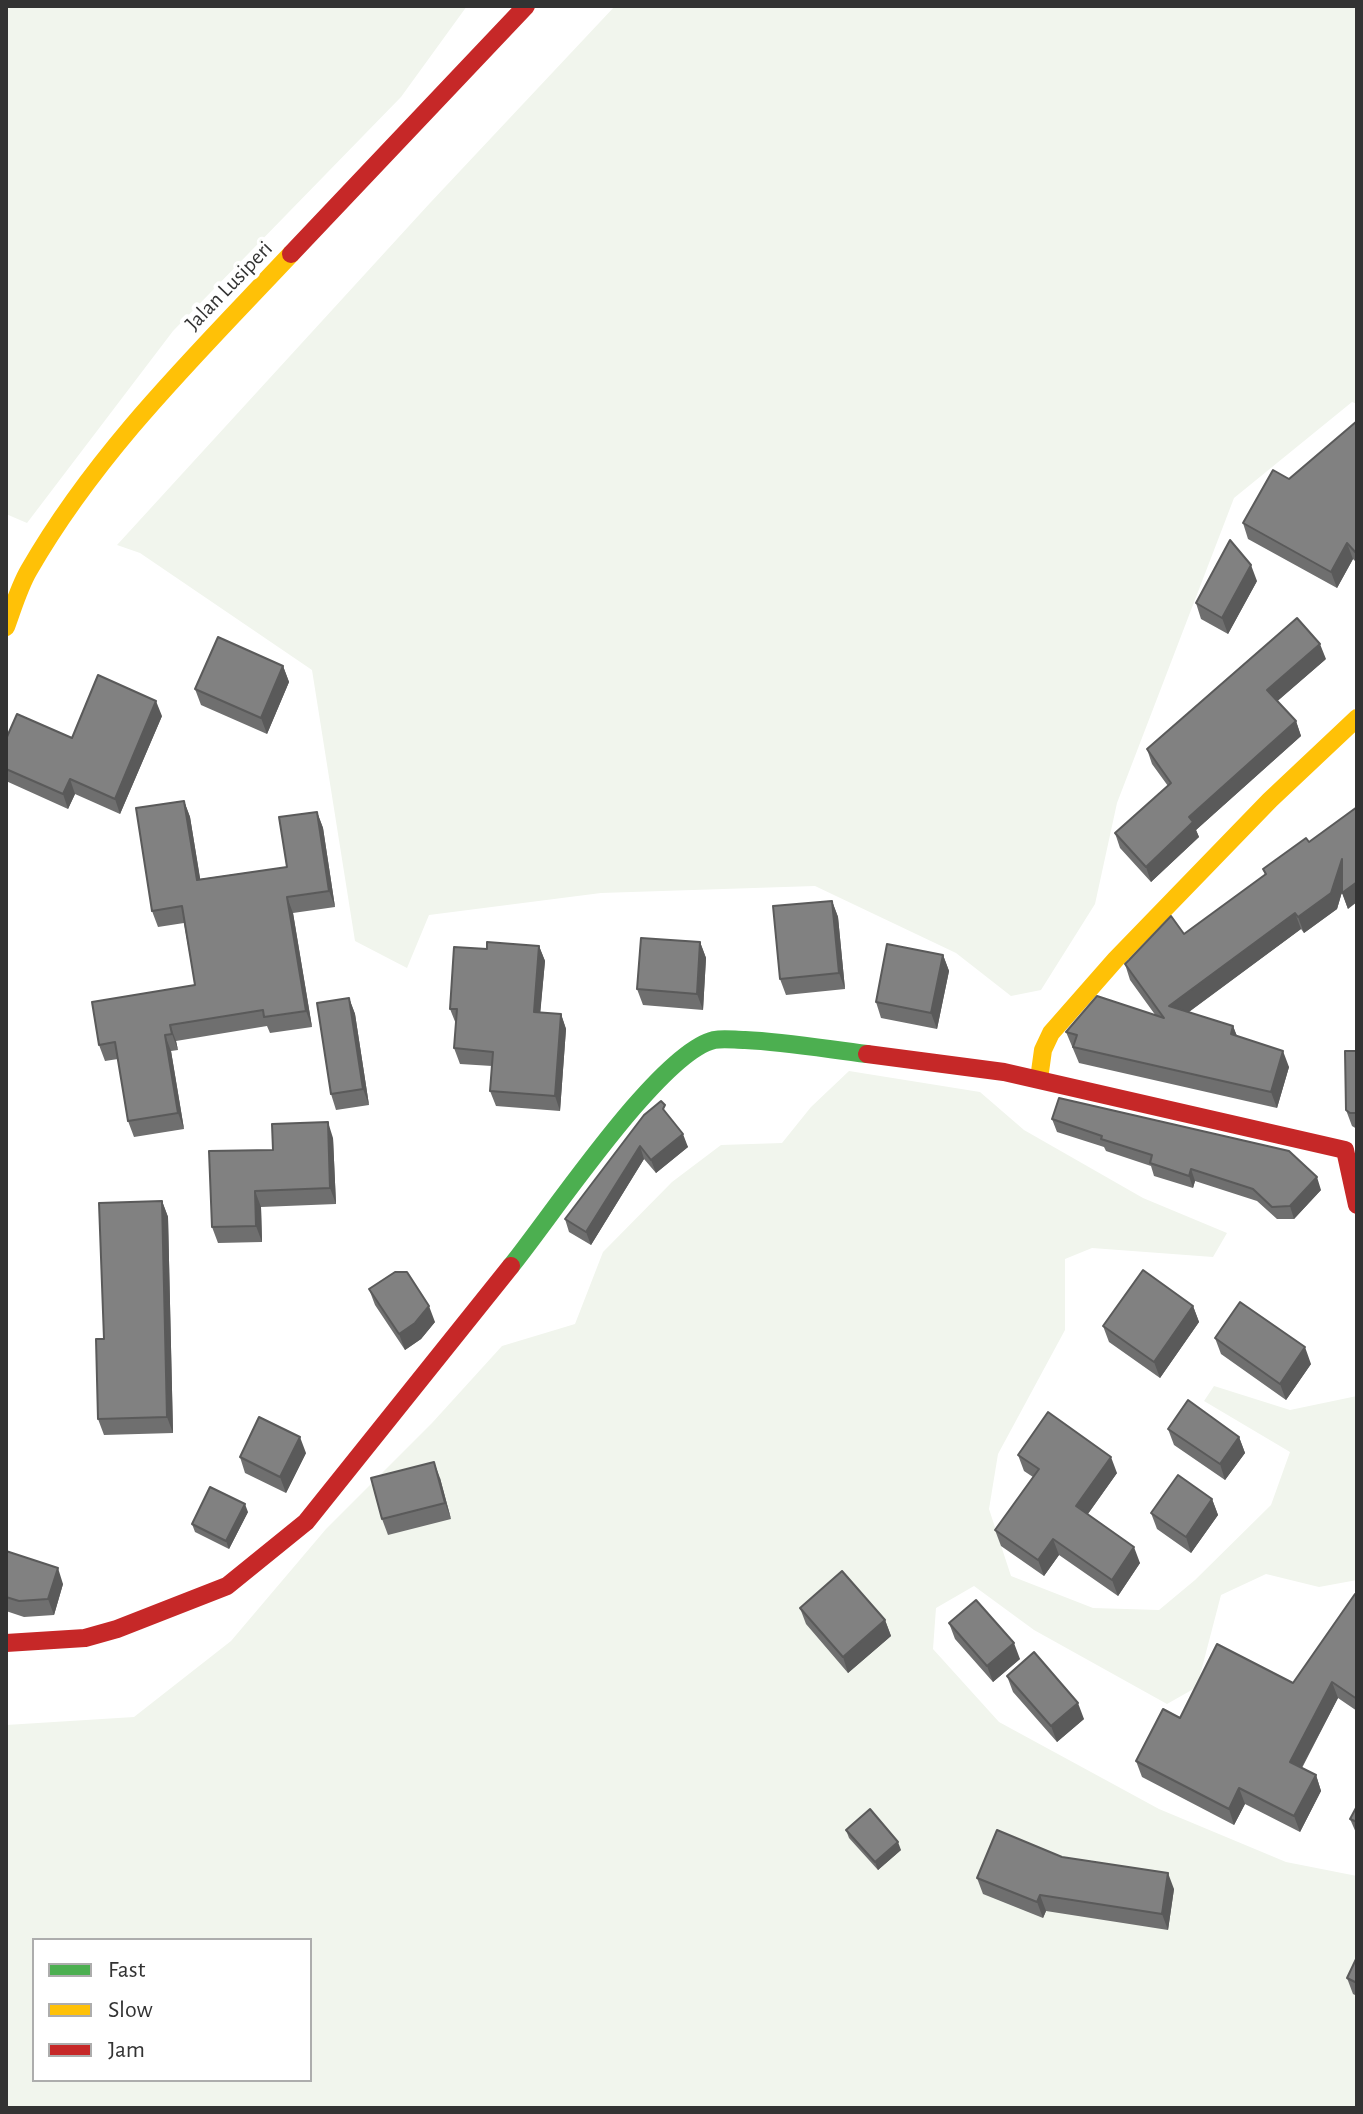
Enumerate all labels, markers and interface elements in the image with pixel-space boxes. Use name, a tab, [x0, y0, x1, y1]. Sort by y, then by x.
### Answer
street label: Jalan Lusiperi	[180, 236, 278, 336]
legend	[32, 1938, 312, 2082]
text: Fast	[108, 1958, 145, 1982]
text: Slow	[108, 1998, 153, 2022]
text: Jam	[108, 2038, 145, 2062]

